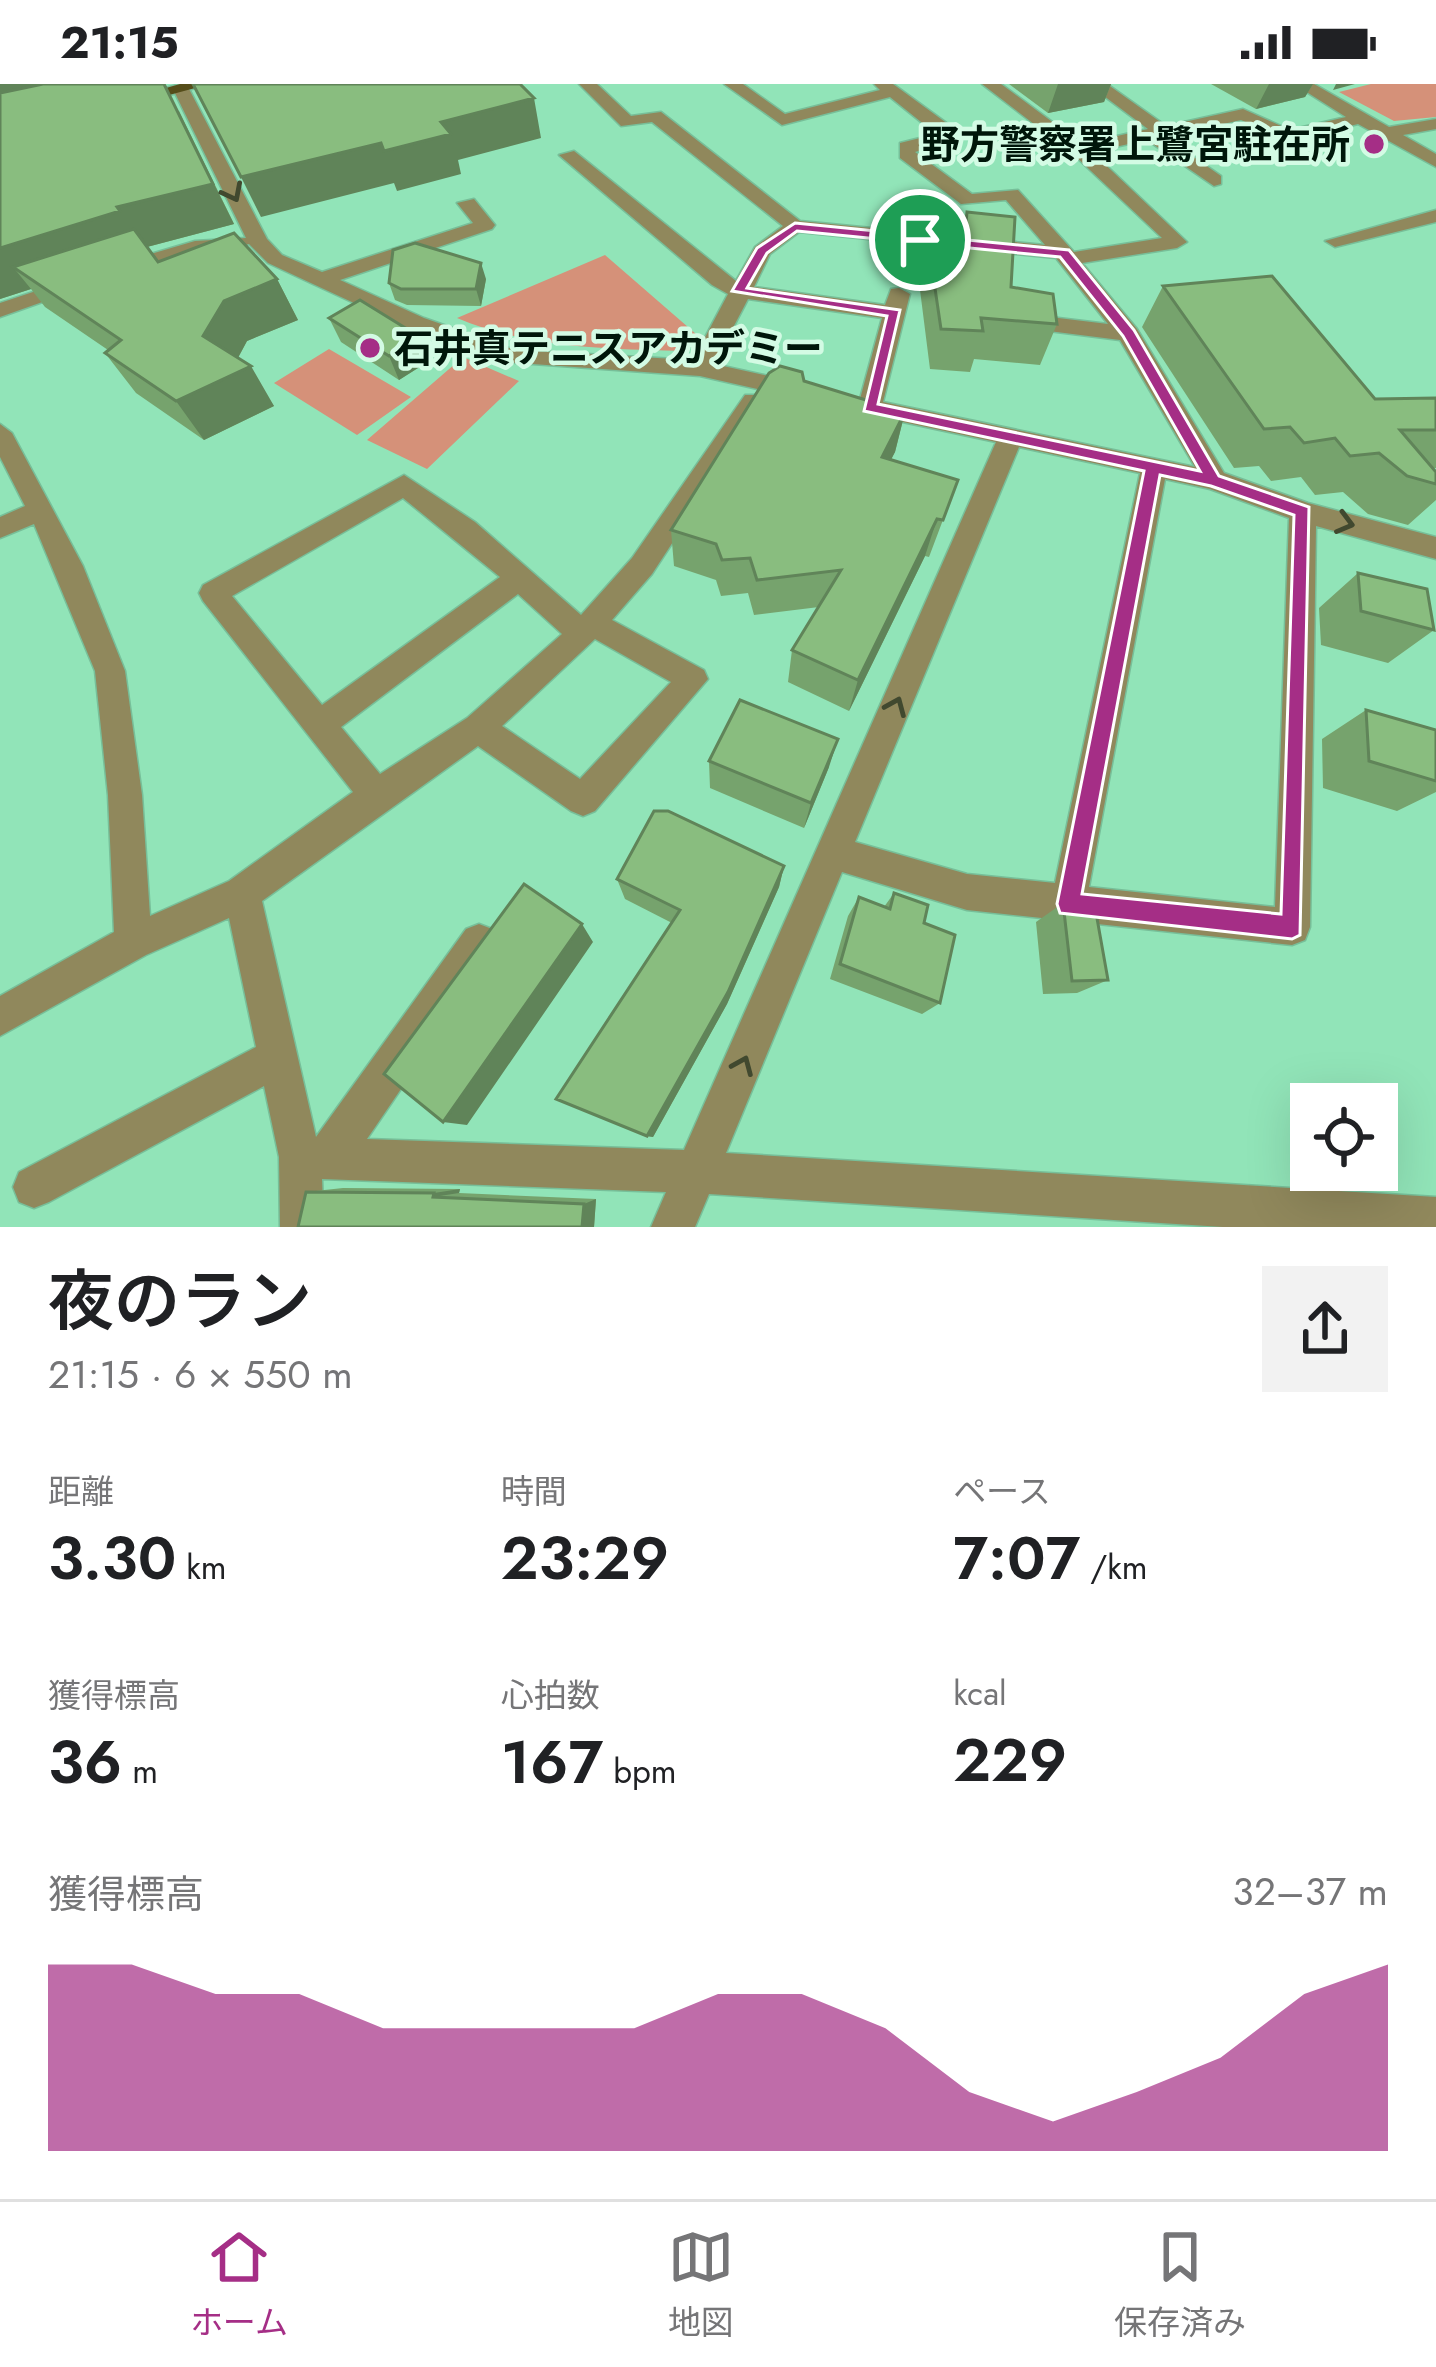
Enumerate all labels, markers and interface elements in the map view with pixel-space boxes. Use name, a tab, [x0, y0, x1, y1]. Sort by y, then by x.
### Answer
text: 21:15	[60, 10, 179, 75]
place label: 野方警察署上鷺宮駐在所	[921, 116, 1350, 173]
marker: 野方警察署上鷺宮駐在所	[1361, 131, 1387, 157]
one-way arrow	[219, 181, 242, 203]
pin	[869, 189, 971, 291]
icon: arrive	[887, 207, 953, 273]
place label: 石井真テニスアカデミー	[394, 320, 823, 377]
marker: 石井真テニスアカデミー	[357, 335, 383, 361]
one-way arrow	[1334, 509, 1355, 534]
one-way arrow	[882, 697, 906, 718]
one-way arrow	[728, 1055, 752, 1077]
map controls	[1290, 1083, 1398, 1191]
button: locate	[1290, 1083, 1398, 1191]
text: 夜のラン	[48, 1253, 312, 1349]
button: share	[1262, 1266, 1388, 1392]
text: 21:15 · 6 × 550 m	[48, 1346, 353, 1403]
text: 距離	[48, 1468, 114, 1515]
text: 時間	[501, 1468, 567, 1515]
text: ペース	[953, 1468, 1051, 1515]
text: 3.30	[48, 1515, 176, 1602]
text: 23:29	[501, 1515, 669, 1602]
text: 7:07	[953, 1515, 1080, 1602]
text: km	[176, 1544, 226, 1591]
text: /km	[1080, 1544, 1147, 1591]
text: kcal	[953, 1670, 1007, 1717]
text: 獲得標高	[48, 1672, 180, 1719]
text: 心拍数	[501, 1672, 600, 1719]
text: 229	[953, 1717, 1067, 1804]
text: 36	[48, 1719, 122, 1806]
text: 167	[501, 1719, 603, 1806]
text: m	[122, 1748, 158, 1795]
text: bpm	[603, 1748, 677, 1795]
text: 32–37 m	[1232, 1863, 1388, 1920]
text: 獲得標高	[48, 1866, 204, 1923]
tab: ホーム	[190, 2224, 288, 2346]
tab: 地図	[668, 2224, 734, 2346]
tab: 保存済み	[1114, 2224, 1246, 2346]

